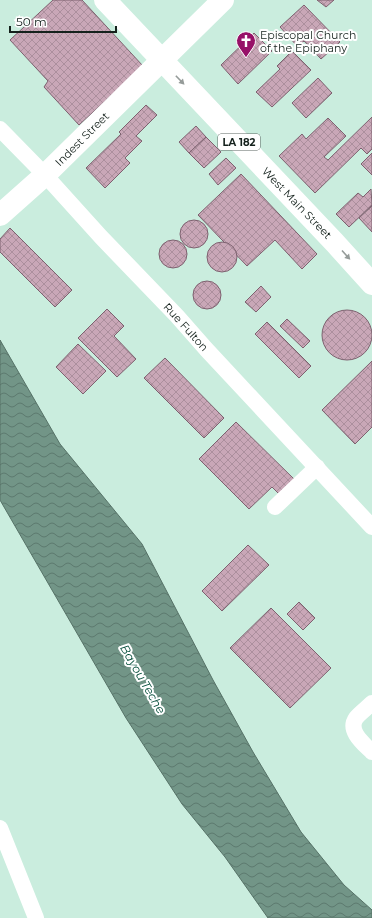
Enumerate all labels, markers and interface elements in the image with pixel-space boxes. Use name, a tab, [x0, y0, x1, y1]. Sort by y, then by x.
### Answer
scale bar	[10, 8, 116, 34]
text: 50 m	[16, 14, 47, 29]
place label: Episcopal Church of the Epiphany	[260, 28, 356, 55]
church icon: Episcopal Church of the Epiphany	[235, 30, 257, 58]
one-way arrow	[175, 75, 184, 84]
street label: Indest Street	[52, 109, 112, 169]
road number: LA 182	[218, 134, 260, 150]
street label: West Main Street	[259, 164, 335, 242]
one-way arrow	[342, 250, 351, 261]
street label: Rue Fulton	[161, 300, 211, 354]
water label: Bayou Teche	[117, 642, 169, 716]

